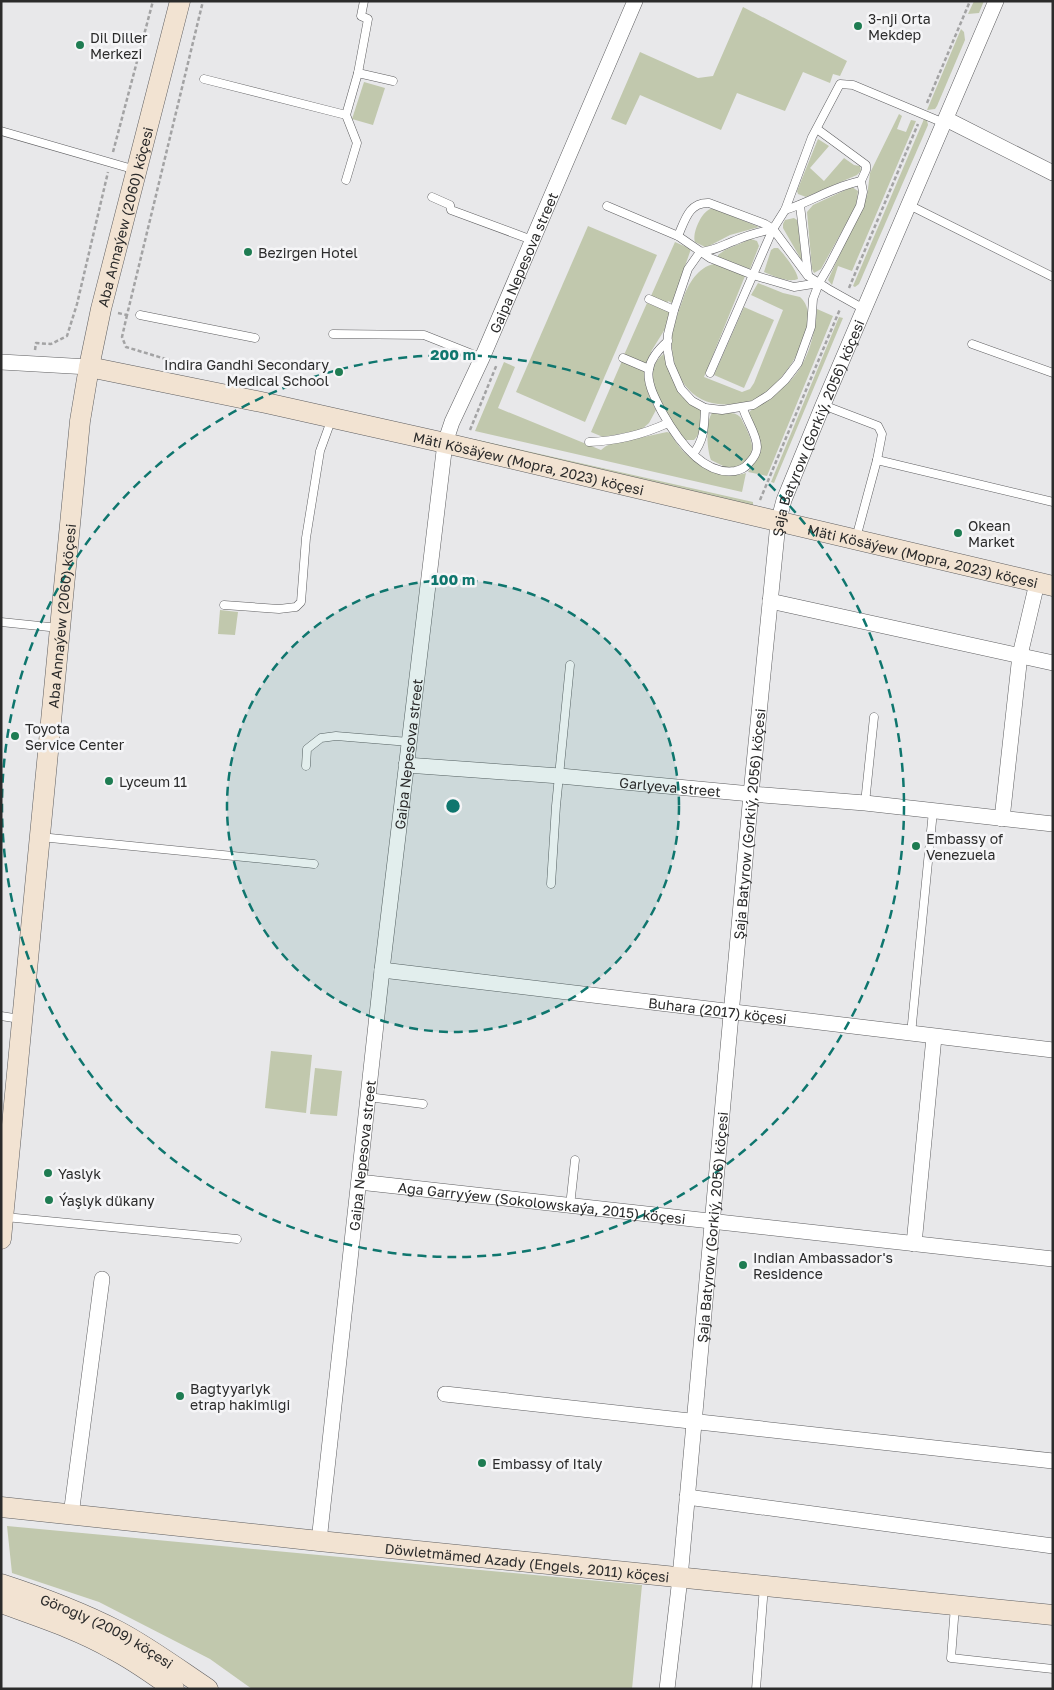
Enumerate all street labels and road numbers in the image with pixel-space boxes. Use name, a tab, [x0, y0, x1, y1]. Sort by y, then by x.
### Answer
street label: Aba Annaýew (2060) köçesi	[93, 125, 156, 309]
street label: Gaipa Nepesova street	[485, 189, 561, 336]
street label: Şaja Batyrow (Gorkiý, 2056) köçesi	[768, 317, 867, 537]
street label: Mäti Kösäýew (Mopra, 2023) köçesi	[412, 428, 646, 498]
street label: Mäti Kösäýew (Mopra, 2023) köçesi	[806, 520, 1040, 591]
street label: Aba Annaýew (2060) köçesi	[44, 523, 79, 709]
street label: Gaipa Nepesova street	[390, 678, 425, 830]
street label: Şaja Batyrow (Gorkiý, 2056) köçesi	[729, 707, 768, 940]
street label: Garlyeva street	[619, 773, 722, 800]
street label: Buhara (2017) köçesi	[647, 993, 788, 1027]
street label: Gaipa Nepesova street	[345, 1079, 378, 1232]
street label: Şaja Batyrow (Gorkiý, 2056) köçesi	[693, 1111, 731, 1344]
street label: Aga Garryýew (Sokolowskaýa, 2015) köçesi	[397, 1178, 687, 1227]
street label: Döwletmämed Azady (Engels, 2011) köçesi	[384, 1539, 670, 1585]
street label: Görogly (2009) köçesi	[38, 1590, 177, 1671]

